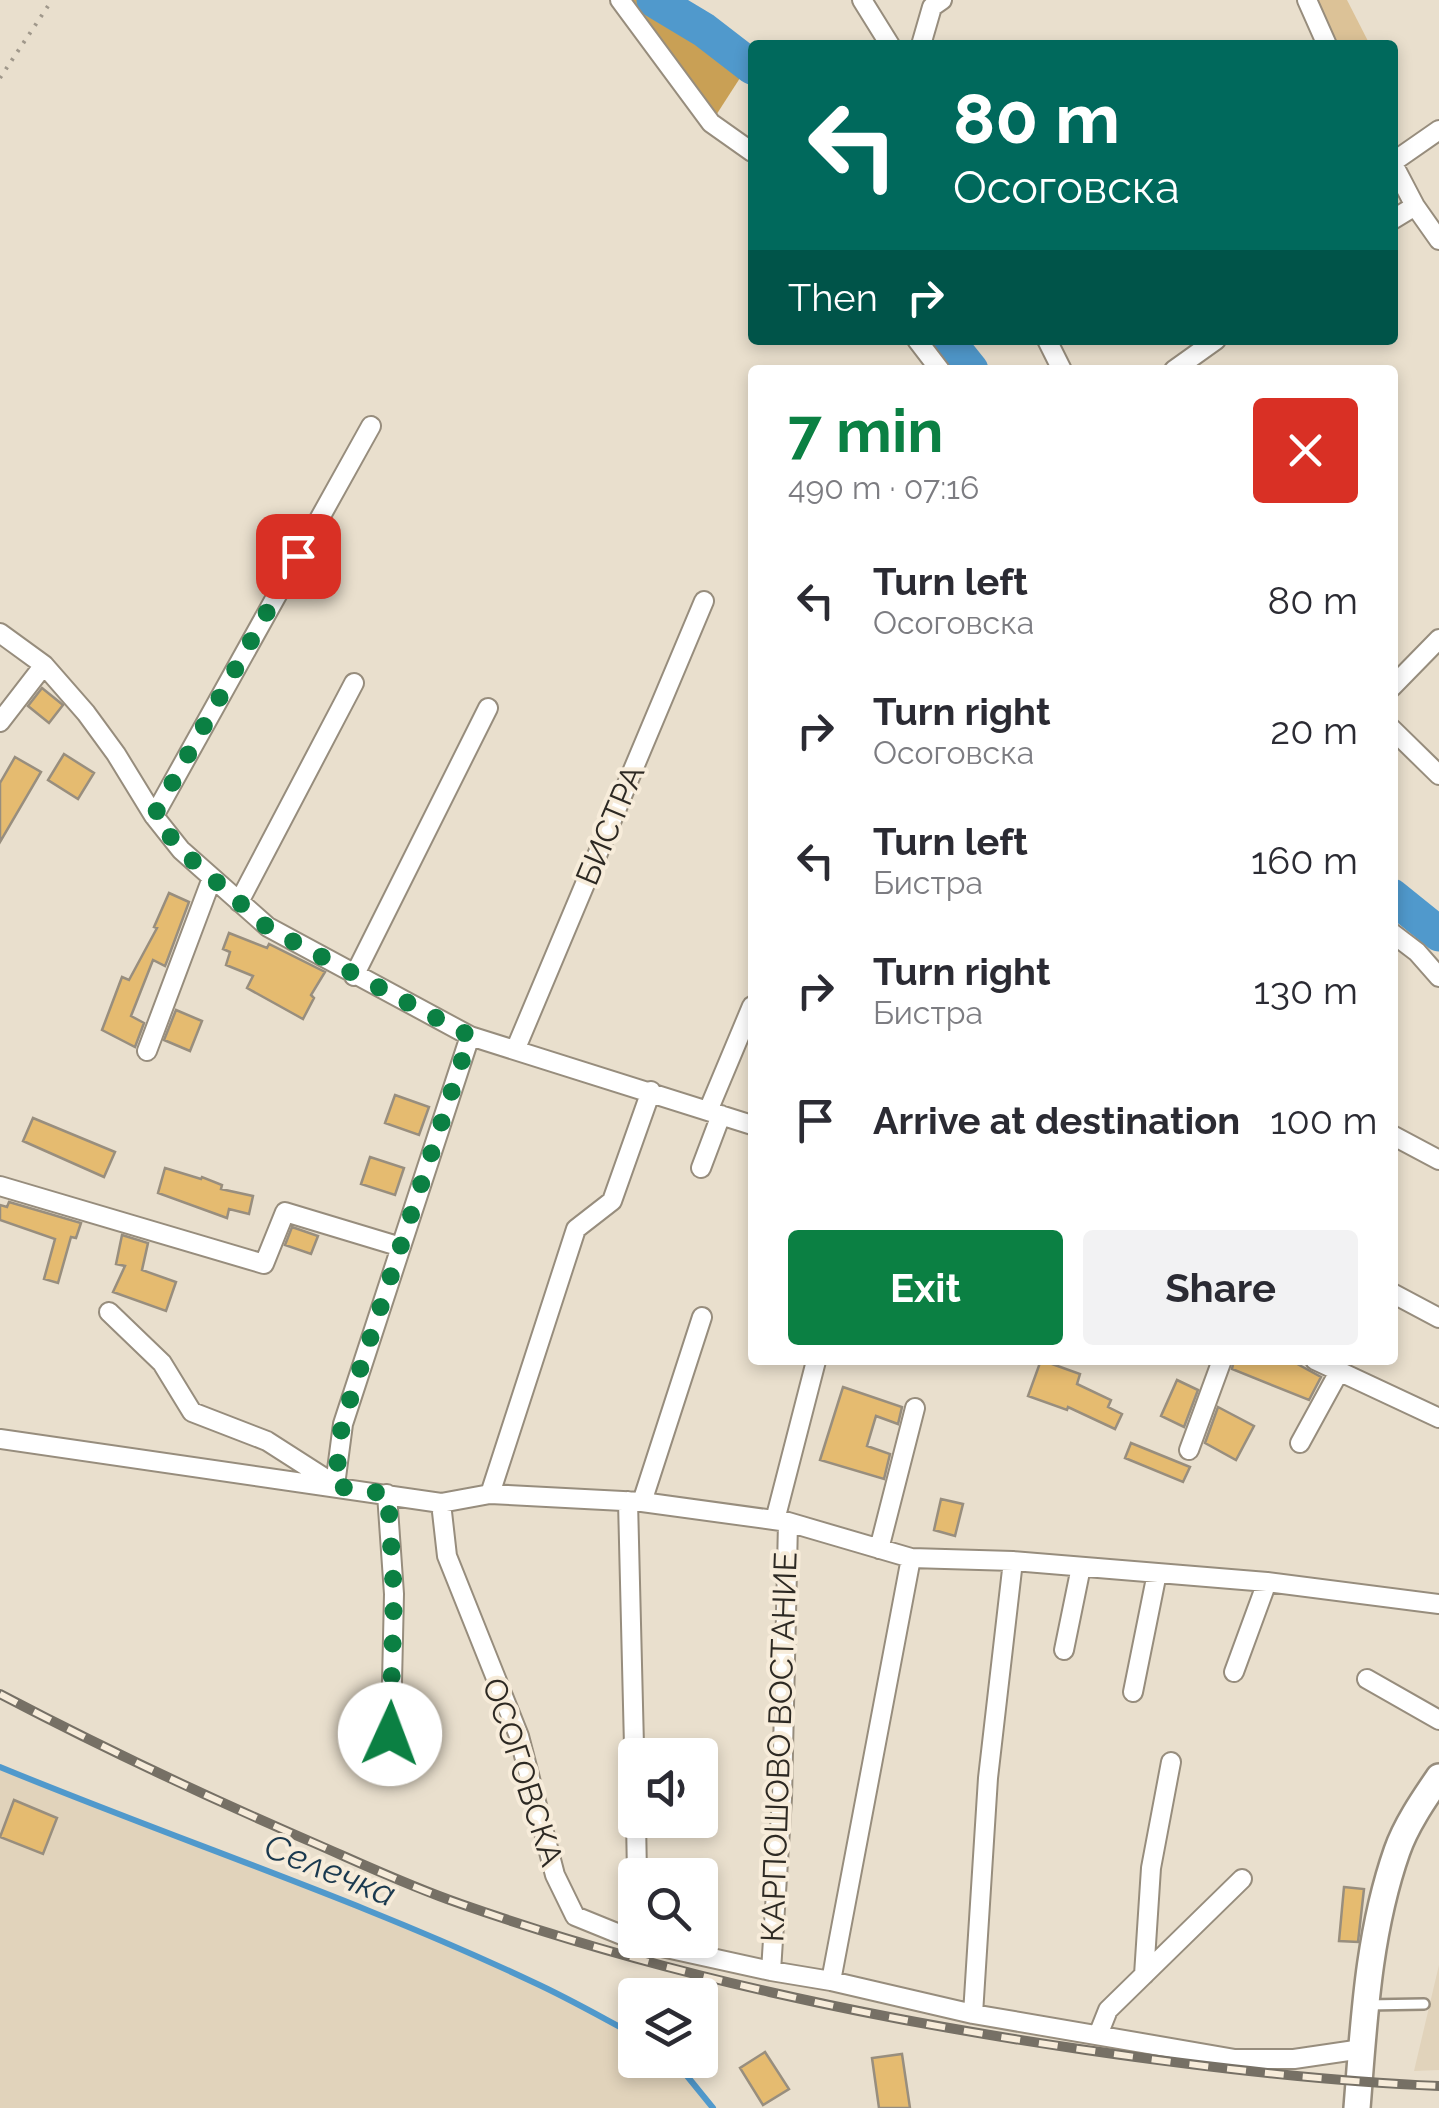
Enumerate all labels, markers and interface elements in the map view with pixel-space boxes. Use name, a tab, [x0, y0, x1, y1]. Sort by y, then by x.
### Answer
text: 80 m	[953, 77, 1120, 159]
icon: left	[788, 80, 918, 210]
text: Осоговска	[953, 161, 1180, 214]
icon: right	[898, 270, 953, 325]
text: Then	[788, 275, 878, 320]
text: 7 min	[788, 396, 943, 466]
button: close	[1253, 398, 1358, 503]
text: 490 m · 07:16	[788, 469, 979, 506]
pin	[256, 514, 341, 599]
icon: arrive	[271, 529, 326, 584]
text: Turn left	[873, 559, 1028, 604]
icon: left	[788, 573, 843, 628]
text: 80 m	[1268, 578, 1358, 623]
text: Осоговска	[873, 604, 1034, 641]
text: Turn right	[873, 689, 1050, 734]
icon: right	[788, 703, 843, 758]
text: 20 m	[1270, 708, 1358, 753]
text: Осоговска	[873, 734, 1034, 771]
street label: БИСТРА	[568, 759, 651, 890]
text: Turn left	[873, 819, 1028, 864]
icon: left	[788, 833, 843, 888]
text: 160 m	[1251, 838, 1358, 883]
text: Бистра	[873, 864, 983, 901]
text: Turn right	[873, 949, 1050, 994]
icon: right	[788, 963, 843, 1018]
text: 130 m	[1254, 968, 1358, 1013]
text: Бистра	[873, 994, 983, 1031]
icon: arrive	[788, 1093, 843, 1148]
text: Arrive at destination	[873, 1098, 1240, 1143]
text: 100 m	[1270, 1098, 1378, 1143]
button: Exit	[788, 1230, 1063, 1345]
button: Share	[1083, 1230, 1358, 1345]
street label: КАРПОШОВО ВОСТАНИЕ	[753, 1551, 804, 1943]
street label: ОСОГОВСКА	[476, 1673, 571, 1871]
position arrow	[338, 1682, 442, 1786]
map controls	[618, 1738, 718, 2078]
button: sound	[618, 1738, 718, 1838]
water label: Селечка	[259, 1825, 402, 1914]
button: search	[618, 1858, 718, 1958]
button: layers	[618, 1978, 718, 2078]

